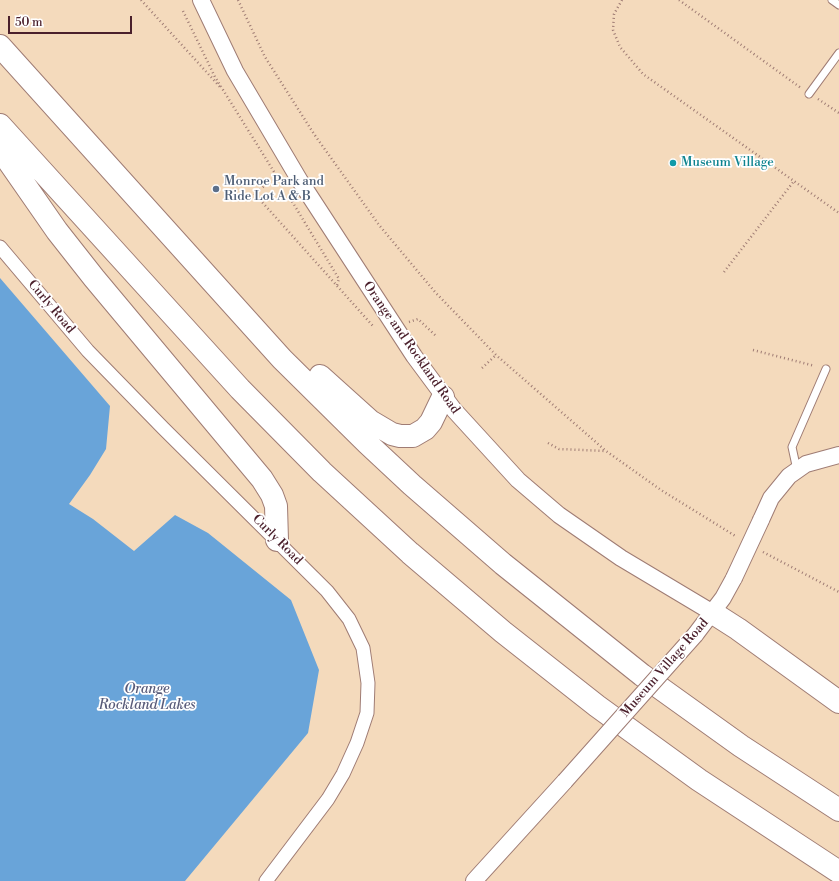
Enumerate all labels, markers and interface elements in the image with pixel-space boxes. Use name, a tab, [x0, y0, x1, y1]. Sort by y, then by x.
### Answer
scale bar	[10, 8, 134, 34]
text: 50 m	[15, 15, 43, 30]
place label: Museum Village	[681, 155, 774, 171]
marker: Museum Village	[668, 158, 678, 168]
place label: Monroe Park and Ride Lot A & B	[224, 174, 324, 205]
marker: Monroe Park and Ride Lot A & B	[211, 184, 221, 194]
street label: Curly Road	[24, 277, 78, 337]
street label: Orange and Rockland Road	[359, 279, 463, 417]
street label: Curly Road	[249, 512, 305, 568]
street label: Museum Village Road	[618, 615, 712, 721]
water label: Orange Rockland Lakes	[99, 682, 195, 714]

